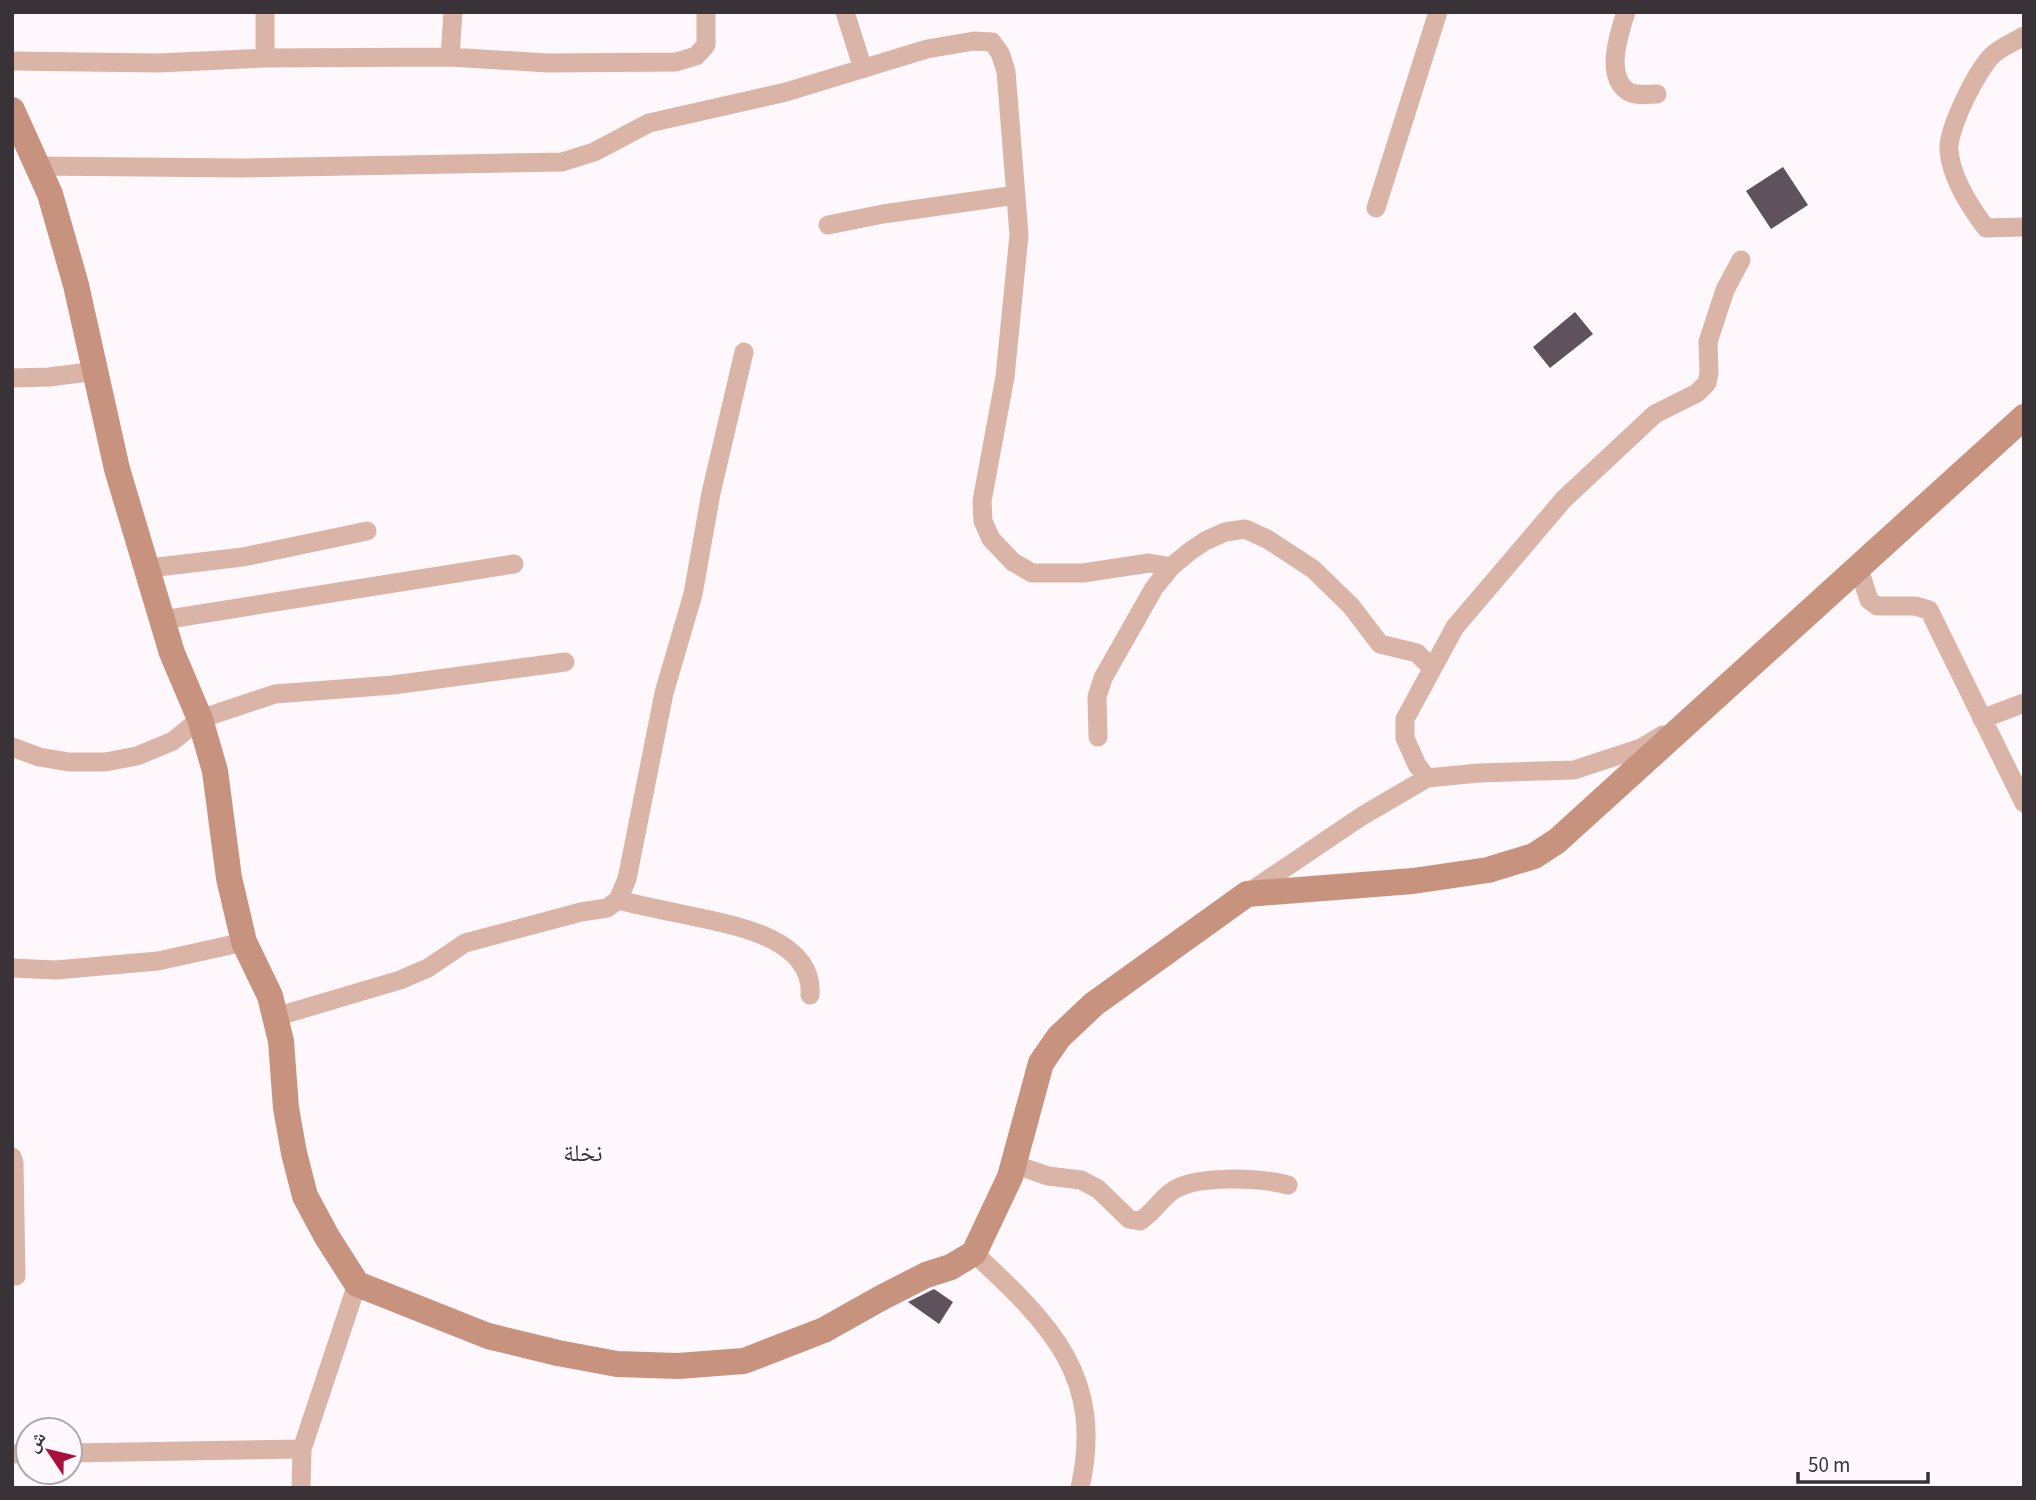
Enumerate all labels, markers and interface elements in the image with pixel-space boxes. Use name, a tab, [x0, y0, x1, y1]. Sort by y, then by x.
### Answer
district label: نخلة	[563, 1136, 603, 1171]
north arrow	[14, 1416, 84, 1486]
text: ش	[19, 1426, 53, 1458]
scale bar	[1798, 1440, 1927, 1484]
text: 50 m	[1808, 1450, 1850, 1480]

